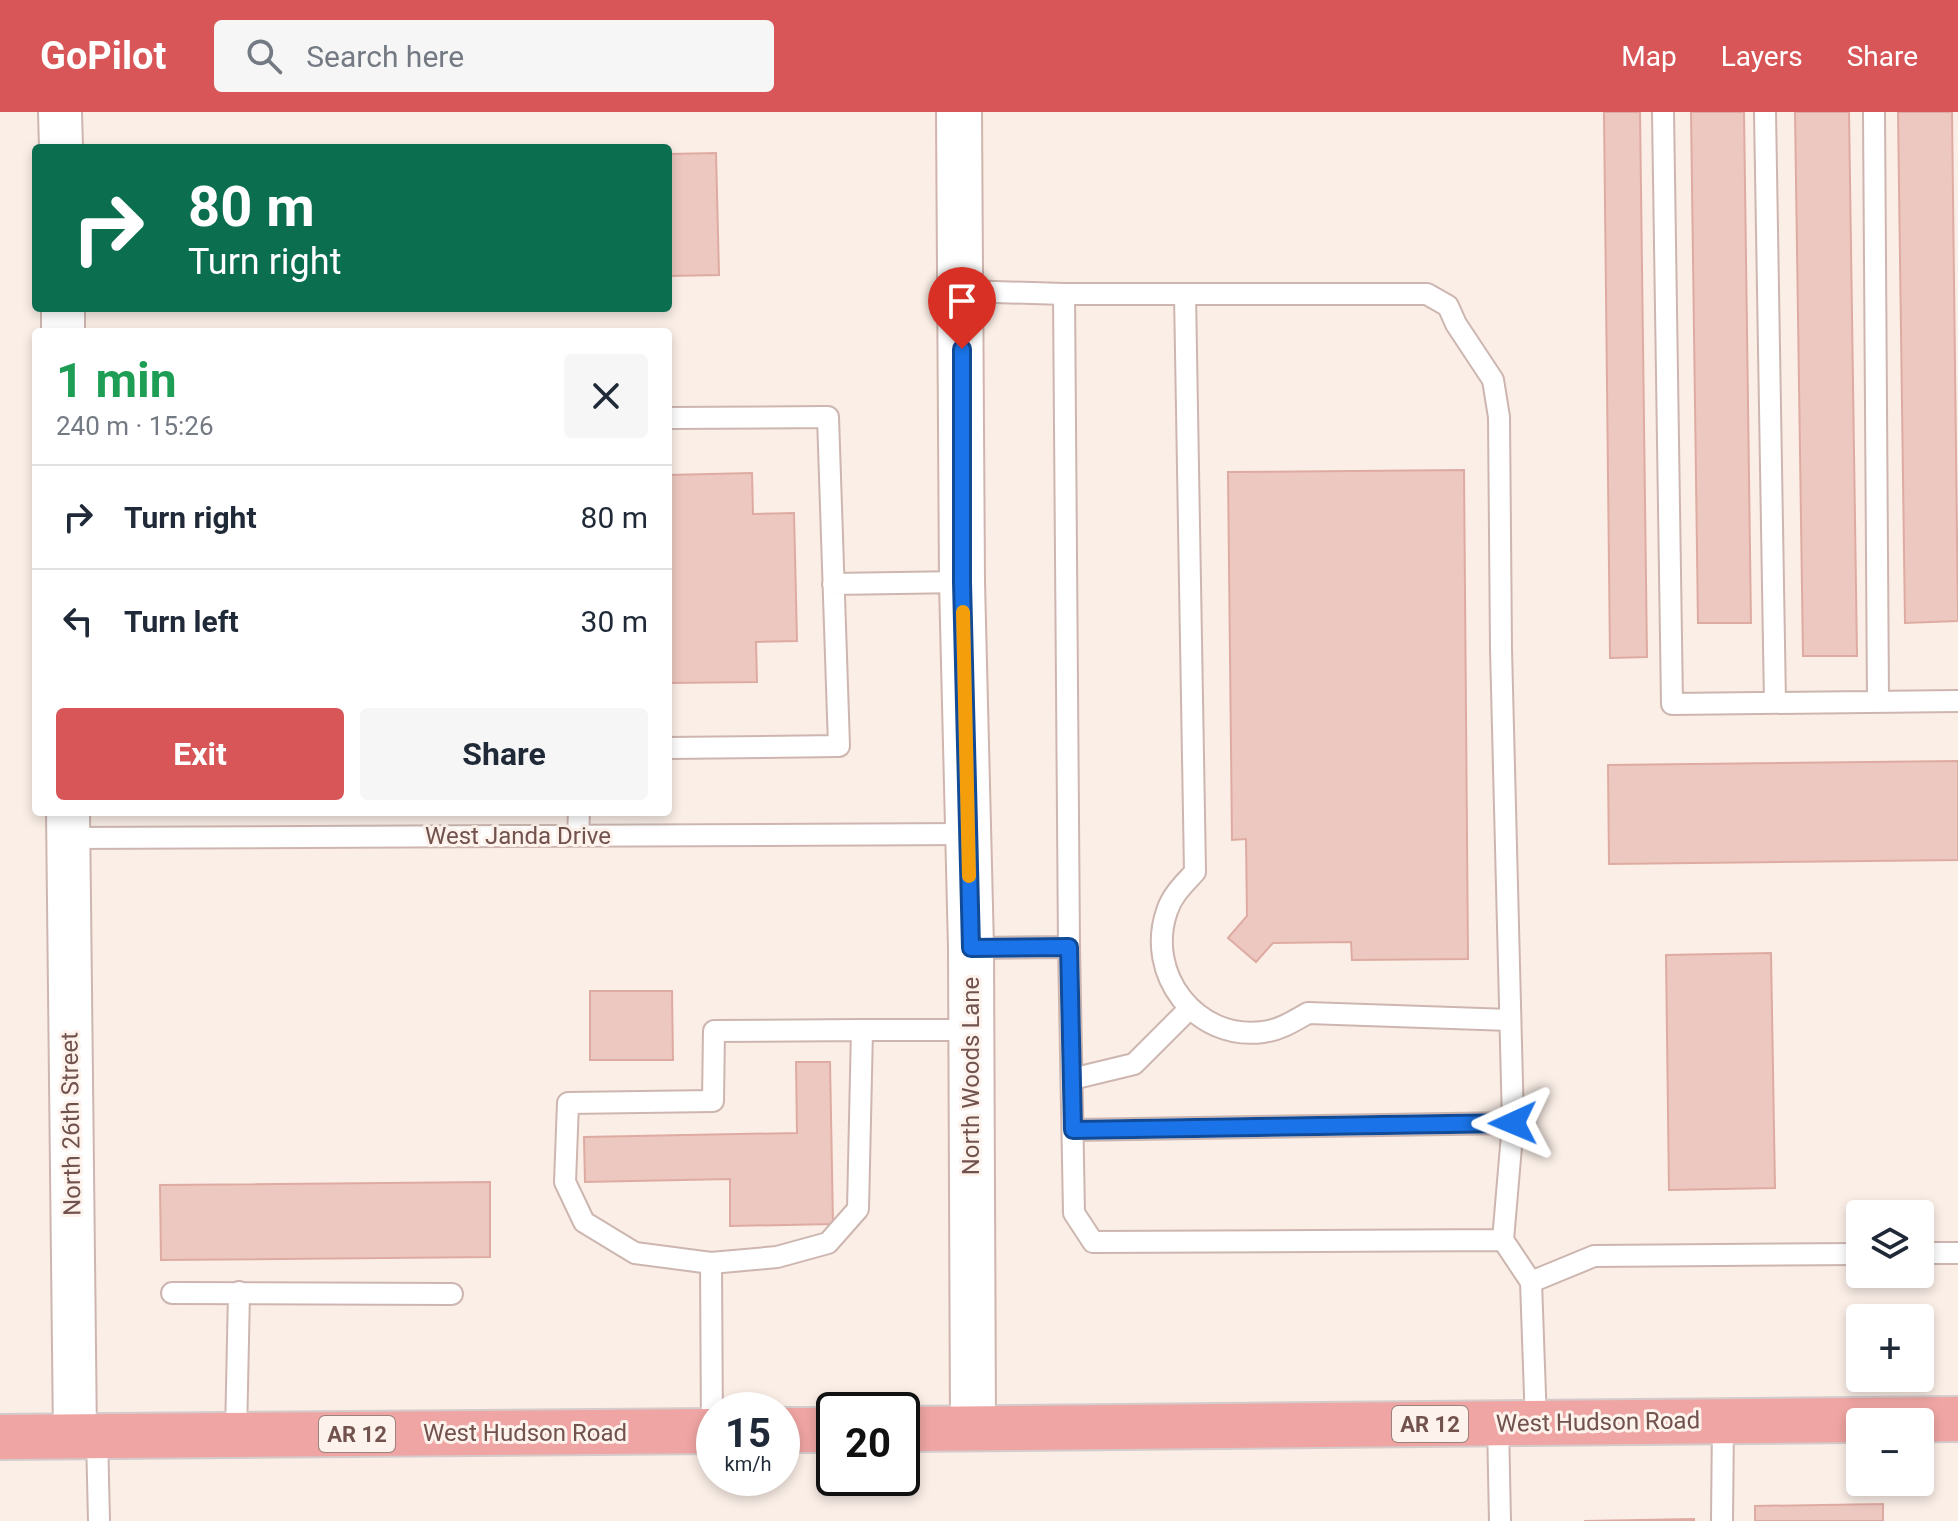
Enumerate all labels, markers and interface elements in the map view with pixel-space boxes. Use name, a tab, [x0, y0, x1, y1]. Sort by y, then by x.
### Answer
search box	[214, 20, 774, 92]
text: GoPilot	[40, 34, 166, 78]
icon: search	[242, 34, 286, 78]
text: Search here	[306, 39, 464, 74]
text: Map	[1621, 40, 1677, 73]
text: Layers	[1721, 40, 1803, 73]
text: Share	[1847, 40, 1918, 73]
text: 80 m	[188, 174, 315, 240]
icon: right	[56, 176, 160, 280]
text: Turn right	[188, 241, 341, 283]
pin	[928, 267, 996, 349]
icon: arrive	[940, 279, 984, 323]
text: 1 min	[56, 352, 177, 409]
button: close	[564, 354, 648, 438]
text: 240 m · 15:26	[56, 411, 214, 441]
icon: right	[56, 495, 100, 539]
text: Turn right	[124, 500, 257, 535]
text: 80 m	[581, 500, 648, 535]
icon: left	[56, 599, 100, 643]
text: Turn left	[124, 604, 239, 639]
text: 30 m	[581, 604, 648, 639]
button: Exit	[56, 708, 344, 800]
button: Share	[360, 708, 648, 800]
street label: West Janda Drive	[425, 822, 611, 850]
street label: North Woods Lane	[957, 977, 985, 1175]
street label: North 26th Street	[55, 1032, 87, 1216]
position arrow	[1471, 1081, 1555, 1165]
map controls	[1846, 1200, 1934, 1496]
button: layers	[1846, 1200, 1934, 1288]
button: +	[1846, 1304, 1934, 1392]
speed limit sign: 20	[816, 1392, 920, 1496]
road number: AR 12	[1392, 1406, 1468, 1442]
street label: West Hudson Road	[1496, 1406, 1700, 1438]
button: −	[1846, 1408, 1934, 1496]
text: 15	[725, 1410, 771, 1457]
road number: AR 12	[319, 1416, 395, 1452]
street label: West Hudson Road	[423, 1419, 627, 1447]
text: km/h	[725, 1452, 771, 1476]

